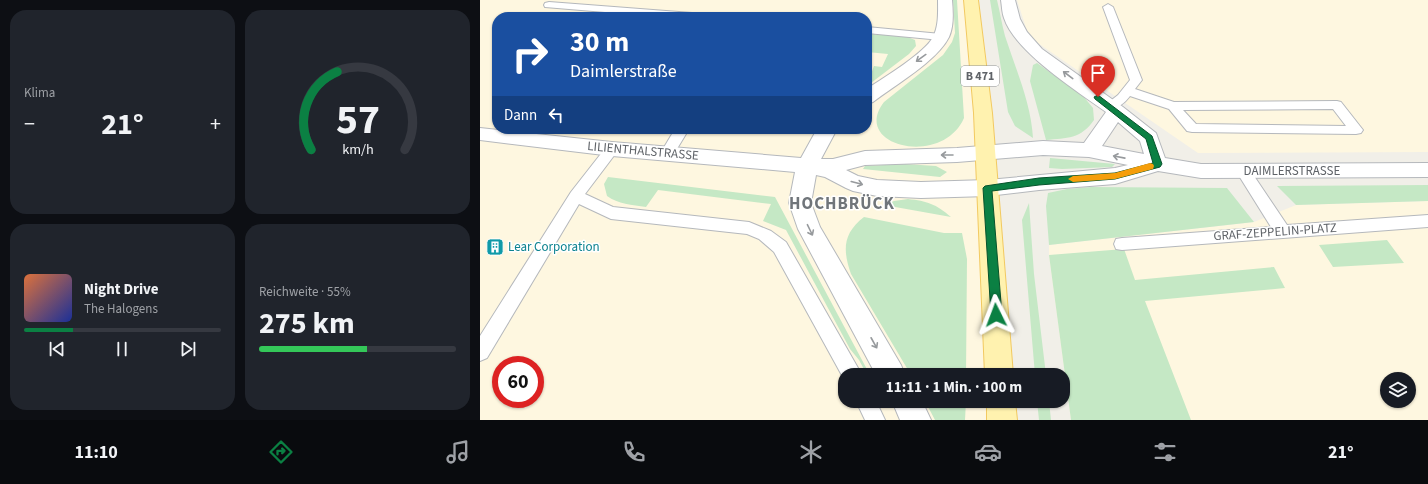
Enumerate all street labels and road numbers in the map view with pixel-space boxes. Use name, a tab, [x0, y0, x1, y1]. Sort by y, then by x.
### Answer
road number: B 471	[961, 66, 999, 86]
street label: LILIENTHALSTRASSE	[586, 137, 700, 165]
street label: DAIMLERSTRASSE	[1244, 162, 1341, 180]
street label: GRAF-ZEPPELIN-PLATZ	[1213, 219, 1337, 245]

